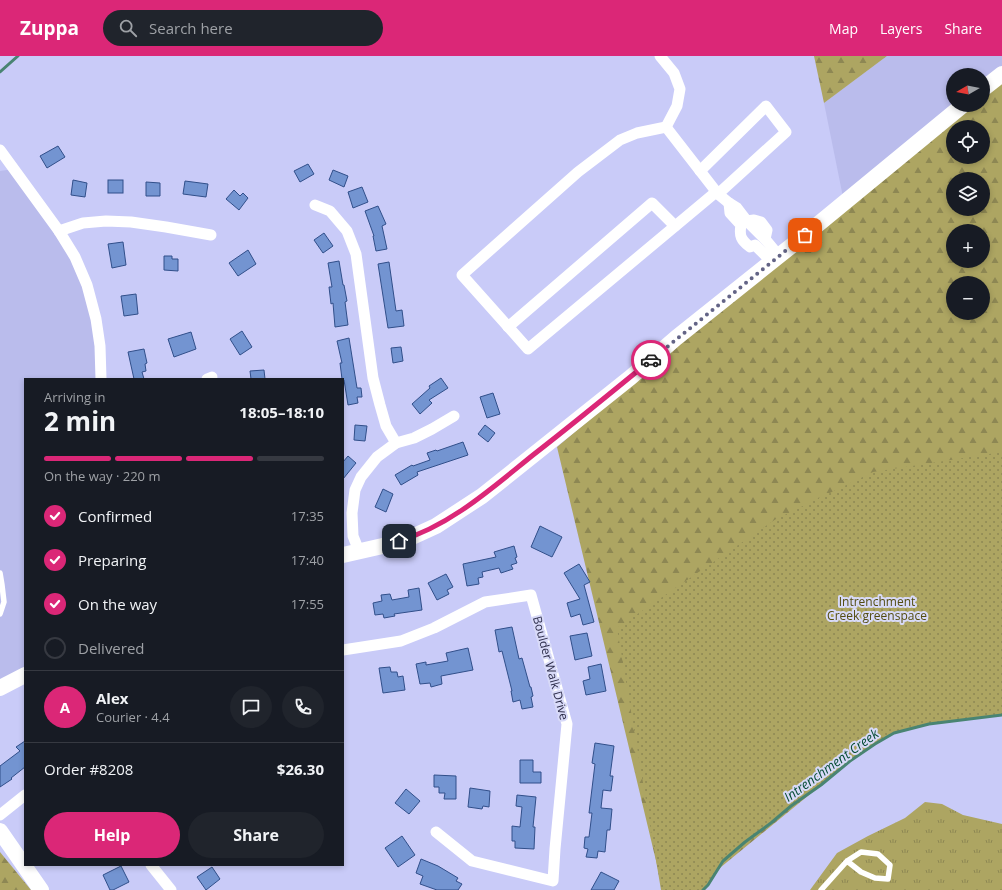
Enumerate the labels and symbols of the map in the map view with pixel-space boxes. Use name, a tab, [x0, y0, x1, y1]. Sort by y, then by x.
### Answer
north arrow	[946, 68, 990, 112]
pin	[788, 218, 822, 252]
courier	[631, 340, 671, 380]
pin	[382, 524, 416, 558]
park label: Intrenchment Creek greenspace	[827, 593, 927, 624]
street label: Boulder Walk Drive	[529, 614, 573, 722]
water label: Intrenchment Creek	[780, 724, 882, 805]

